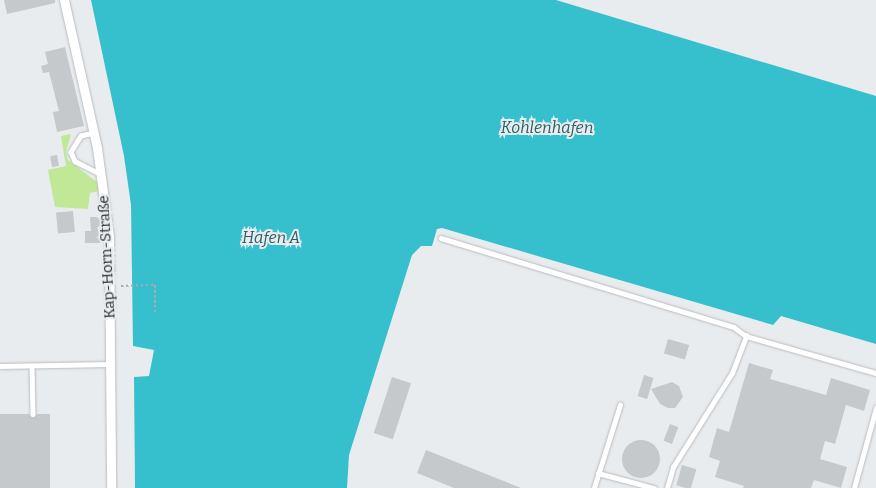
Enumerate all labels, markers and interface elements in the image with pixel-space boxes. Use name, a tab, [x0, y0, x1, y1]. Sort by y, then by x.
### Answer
water label: Kohlenhafen	[501, 118, 593, 138]
street label: Kap-Horn-Straße	[95, 195, 119, 319]
water label: Hafen A	[242, 228, 300, 248]

